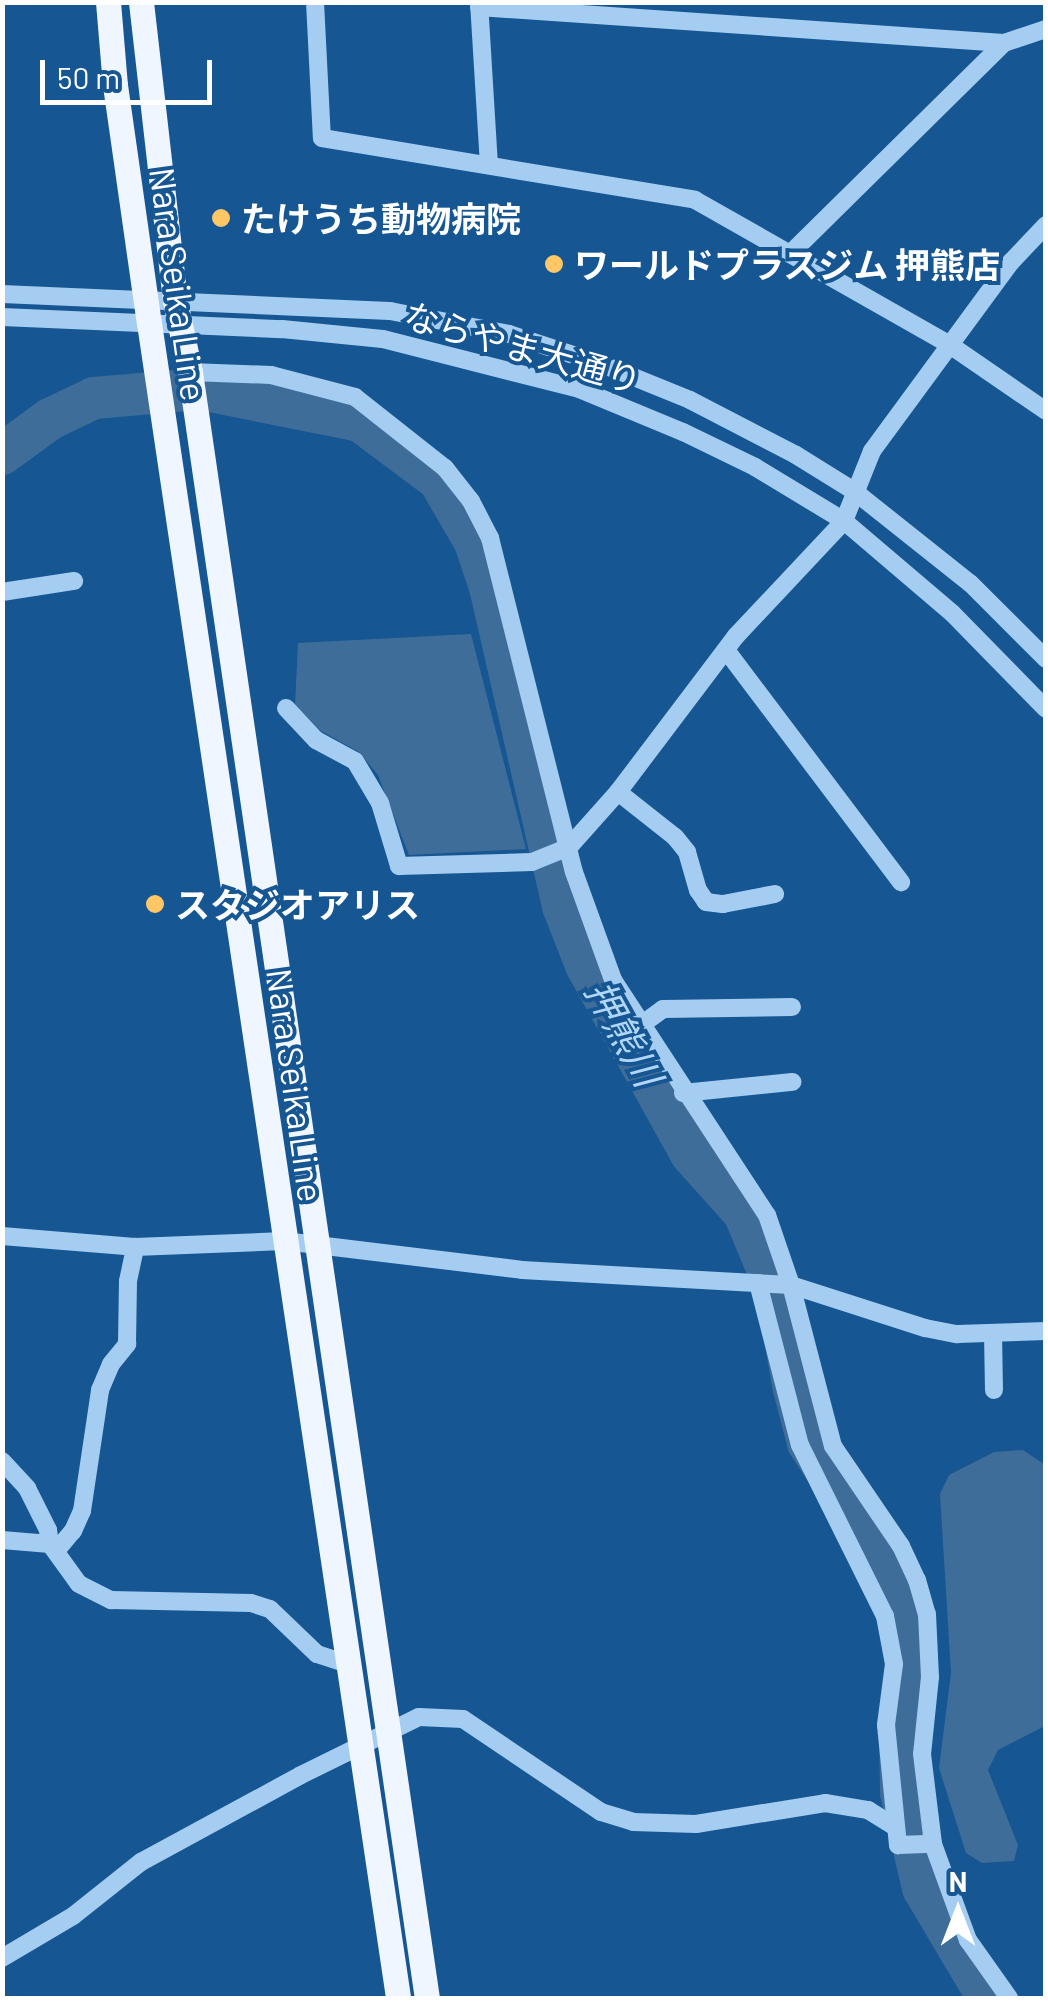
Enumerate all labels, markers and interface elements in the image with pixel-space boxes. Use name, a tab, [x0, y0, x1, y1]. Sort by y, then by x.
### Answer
scale bar	[45, 40, 218, 102]
text: 50 m	[57, 59, 120, 95]
street label: Nara Seika Line	[142, 165, 216, 403]
place label: たけうち動物病院	[241, 197, 521, 239]
marker: たけうち動物病院	[210, 207, 232, 229]
place label: ワールドプラスジム 押熊店	[574, 243, 1001, 285]
marker: ワールドプラスジム 押熊店	[543, 253, 565, 275]
street label: ならやま大通り	[399, 293, 647, 401]
place label: スタジオアリス	[175, 883, 420, 925]
marker: スタジオアリス	[144, 893, 166, 915]
street label: Nara Seika Line	[259, 966, 333, 1204]
water label: 押熊川	[576, 972, 672, 1094]
north arrow	[908, 1861, 1008, 1961]
text: N	[949, 1864, 967, 1898]

